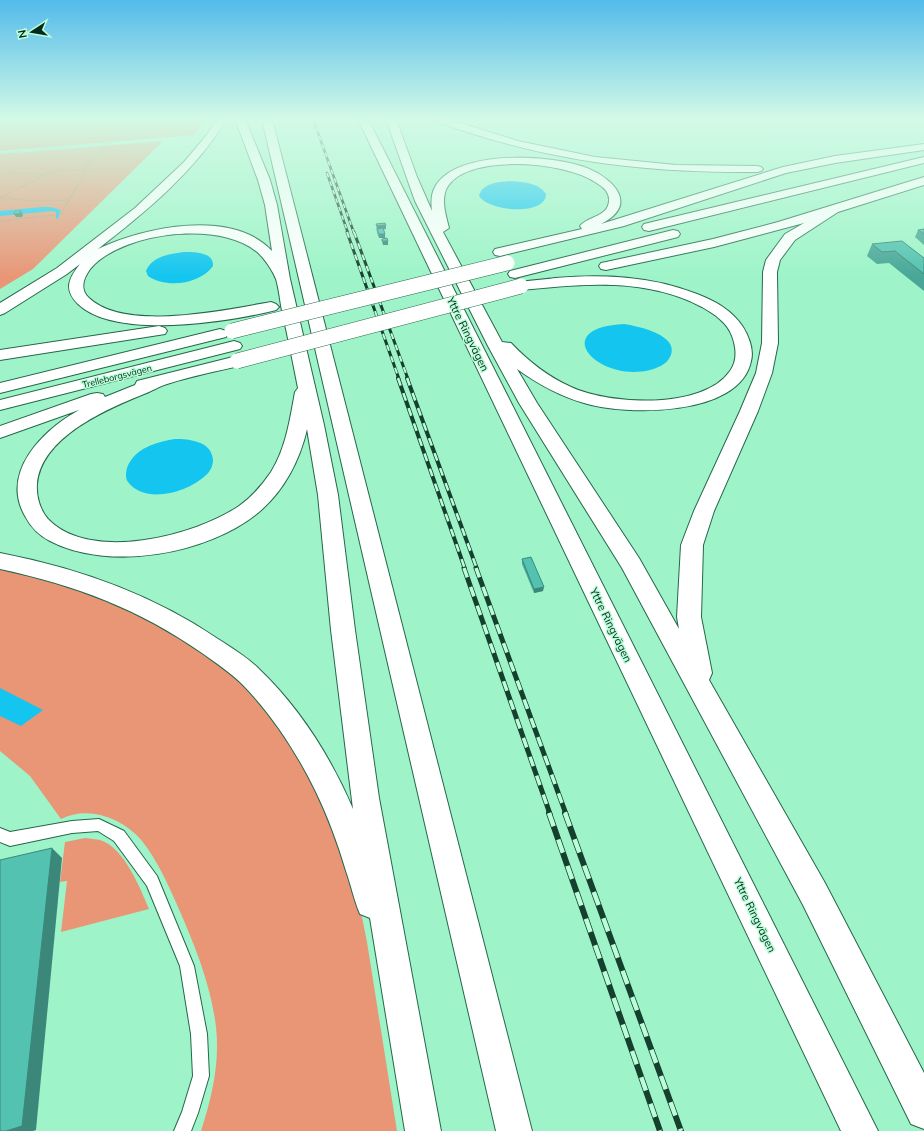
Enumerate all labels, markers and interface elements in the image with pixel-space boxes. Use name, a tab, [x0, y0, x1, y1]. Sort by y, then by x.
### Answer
north arrow	[12, 12, 52, 52]
text: N	[15, 29, 30, 40]
street label: Yttre Ringvägen	[443, 293, 492, 374]
street label: Trelleborgsvägen	[81, 362, 153, 390]
street label: Yttre Ringvägen	[586, 584, 635, 665]
street label: Yttre Ringvägen	[730, 874, 779, 955]

